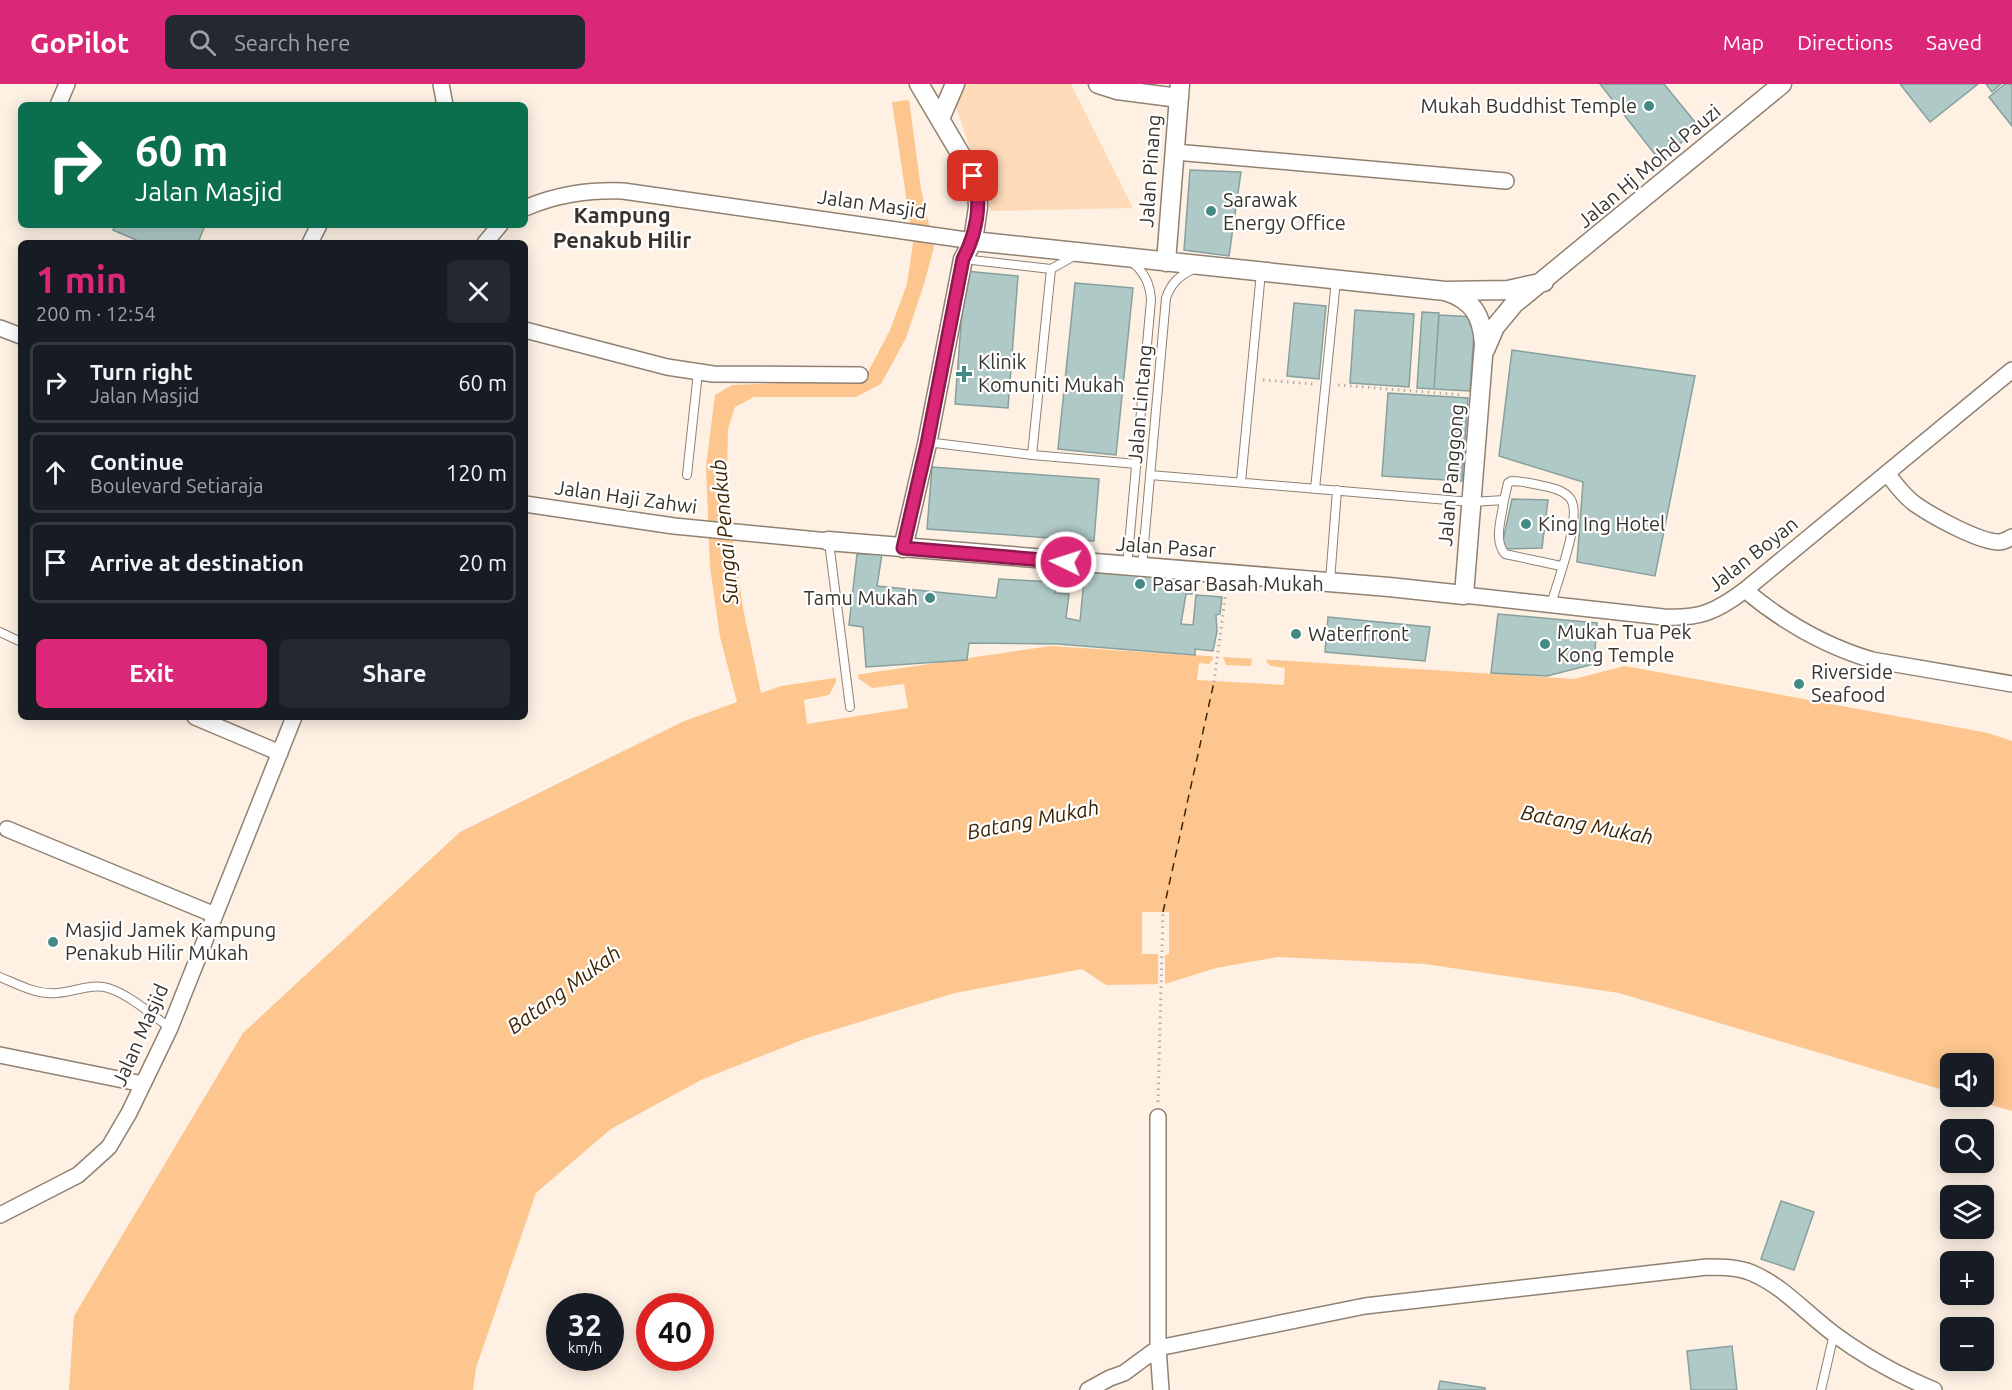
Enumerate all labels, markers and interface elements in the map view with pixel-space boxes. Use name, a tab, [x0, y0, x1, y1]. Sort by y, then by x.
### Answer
search box	[165, 15, 585, 69]
icon: search	[186, 26, 219, 59]
text: GoPilot	[30, 27, 129, 58]
text: Search here	[234, 30, 350, 55]
text: Map	[1723, 30, 1764, 54]
text: Directions	[1797, 30, 1893, 54]
text: Saved	[1926, 30, 1982, 54]
place label: Mukah Buddhist Temple	[1420, 94, 1637, 117]
street label: Jalan Hj Mohd Pauzi	[1573, 99, 1725, 232]
marker: Mukah Buddhist Temple	[1642, 99, 1656, 113]
street label: Jalan Pinang	[1134, 114, 1165, 228]
icon: right	[36, 126, 114, 204]
text: 60 m	[135, 127, 229, 174]
pin	[947, 150, 998, 201]
icon: arrive	[956, 159, 989, 192]
text: Jalan Masjid	[135, 176, 283, 206]
street label: Jalan Masjid	[816, 185, 928, 223]
place label: Sarawak Energy Office	[1223, 188, 1346, 234]
district label: Kampung Penakub Hilir	[553, 202, 691, 252]
marker: Sarawak Energy Office	[1204, 204, 1218, 218]
text: 1 min	[36, 259, 127, 300]
button: close	[447, 260, 510, 323]
text: 200 m · 12:54	[36, 302, 156, 325]
street label: Jalan Lintang	[1123, 344, 1156, 464]
place label: Klinik Komuniti Mukah	[978, 350, 1124, 396]
text: Turn right	[90, 359, 192, 384]
marker: Klinik Komuniti Mukah	[955, 365, 973, 383]
icon: right	[39, 366, 72, 399]
text: 60 m	[458, 370, 507, 395]
text: Jalan Masjid	[90, 384, 199, 407]
street label: Jalan Panggong	[1433, 403, 1468, 547]
text: Continue	[90, 449, 184, 474]
icon: ahead	[39, 456, 72, 489]
water label: Sungai Penakub	[706, 458, 742, 607]
text: 120 m	[446, 460, 507, 485]
text: Boulevard Setiaraja	[90, 474, 263, 497]
street label: Jalan Haji Zahwi	[553, 475, 699, 518]
street label: Jalan Boyan	[1703, 511, 1802, 596]
place label: King Ing Hotel	[1538, 512, 1665, 535]
marker: King Ing Hotel	[1519, 517, 1533, 531]
position arrow	[1034, 530, 1098, 594]
street label: Jalan Pasar	[1115, 532, 1217, 562]
icon: arrive	[39, 546, 72, 579]
text: Arrive at destination	[90, 550, 304, 575]
text: 20 m	[458, 550, 507, 575]
place label: Pasar Basah Mukah	[1152, 572, 1324, 595]
marker: Pasar Basah Mukah	[1133, 577, 1147, 591]
place label: Tamu Mukah	[804, 586, 918, 609]
marker: Tamu Mukah	[923, 591, 937, 605]
place label: Mukah Tua Pek Kong Temple	[1557, 620, 1692, 666]
place label: Waterfront	[1308, 622, 1409, 645]
marker: Waterfront	[1289, 627, 1303, 641]
marker: Mukah Tua Pek Kong Temple	[1538, 637, 1552, 651]
button: Exit	[36, 639, 267, 708]
button: Share	[279, 639, 510, 708]
place label: Riverside Seafood	[1811, 660, 1893, 706]
marker: Riverside Seafood	[1792, 677, 1806, 691]
water label: Batang Mukah	[965, 794, 1101, 844]
water label: Batang Mukah	[1519, 799, 1655, 849]
place label: Masjid Jamek Kampung Penakub Hilir Mukah	[65, 918, 276, 964]
marker: Masjid Jamek Kampung Penakub Hilir Mukah	[46, 935, 60, 949]
water label: Batang Mukah	[502, 940, 625, 1038]
street label: Jalan Masjid	[107, 980, 172, 1089]
map controls	[1940, 1053, 1994, 1371]
button: sound	[1940, 1053, 1994, 1107]
button: search	[1940, 1119, 1994, 1173]
button: layers	[1940, 1185, 1994, 1239]
button: +	[1940, 1251, 1994, 1305]
speed limit sign: 40	[636, 1293, 714, 1371]
text: 32	[568, 1308, 602, 1342]
button: −	[1940, 1317, 1994, 1371]
text: km/h	[568, 1339, 602, 1356]

